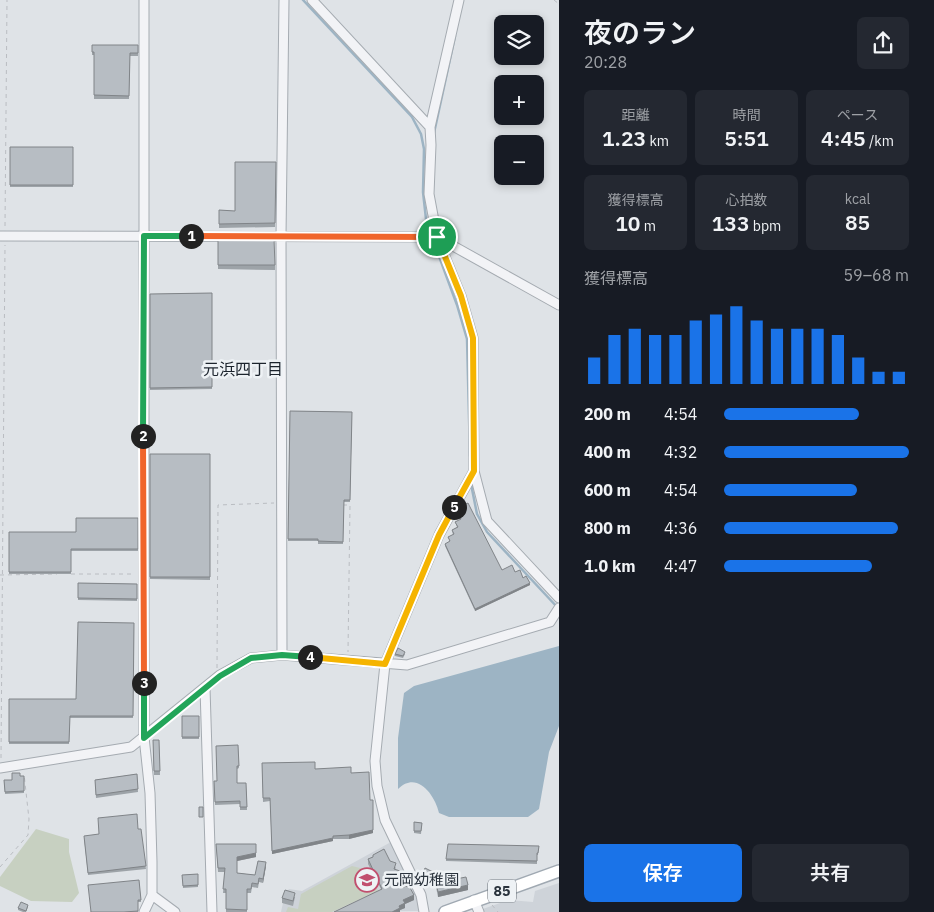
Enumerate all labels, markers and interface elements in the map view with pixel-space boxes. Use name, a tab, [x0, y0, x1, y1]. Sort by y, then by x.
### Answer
text: 夜のラン	[584, 14, 696, 51]
map controls	[494, 15, 544, 185]
button: layers	[494, 15, 544, 65]
button: share	[857, 17, 909, 69]
text: 20:28	[584, 52, 627, 72]
button: +	[494, 75, 544, 125]
text: 距離	[622, 106, 650, 124]
text: 時間	[733, 106, 761, 124]
text: ペース	[837, 106, 878, 124]
text: 1.23	[602, 124, 646, 152]
text: 5:51	[724, 124, 769, 152]
text: 4:45	[821, 124, 866, 152]
text: km	[646, 132, 669, 150]
text: /km	[866, 132, 894, 150]
button: −	[494, 135, 544, 185]
text: kcal	[845, 190, 870, 208]
text: 獲得標高	[608, 191, 664, 209]
text: 心拍数	[726, 191, 768, 209]
text: 85	[845, 208, 870, 236]
text: 10	[615, 209, 640, 237]
text: 133	[712, 209, 750, 237]
pin	[416, 216, 458, 258]
text: m	[640, 217, 656, 235]
text: bpm	[750, 217, 781, 235]
icon: arrive	[423, 223, 451, 251]
pin: 1	[178, 224, 204, 248]
text: 1	[187, 227, 196, 245]
text: 59–68 m	[843, 265, 909, 285]
text: 獲得標高	[584, 268, 648, 288]
district label: 元浜四丁目	[203, 359, 283, 379]
text: 200 m	[584, 404, 631, 424]
text: 4:54	[664, 404, 697, 424]
pin: 2	[130, 424, 156, 448]
text: 2	[139, 427, 148, 445]
text: 400 m	[584, 442, 631, 462]
text: 4:32	[664, 442, 697, 462]
text: 600 m	[584, 480, 631, 500]
text: 4:54	[664, 480, 697, 500]
pin: 5	[442, 494, 466, 520]
text: 5	[450, 498, 459, 516]
text: 800 m	[584, 518, 631, 538]
text: 4:36	[664, 518, 697, 538]
text: 1.0 km	[584, 556, 635, 576]
text: 4:47	[664, 556, 697, 576]
pin: 4	[298, 644, 322, 670]
text: 4	[306, 648, 315, 666]
pin: 3	[132, 670, 156, 696]
text: 3	[140, 674, 149, 692]
button: 保存	[584, 844, 742, 902]
button: 共有	[752, 844, 909, 902]
school or university icon: 元岡幼稚園	[354, 867, 380, 893]
place label: 元岡幼稚園	[384, 870, 459, 889]
road number: 85	[488, 879, 516, 902]

